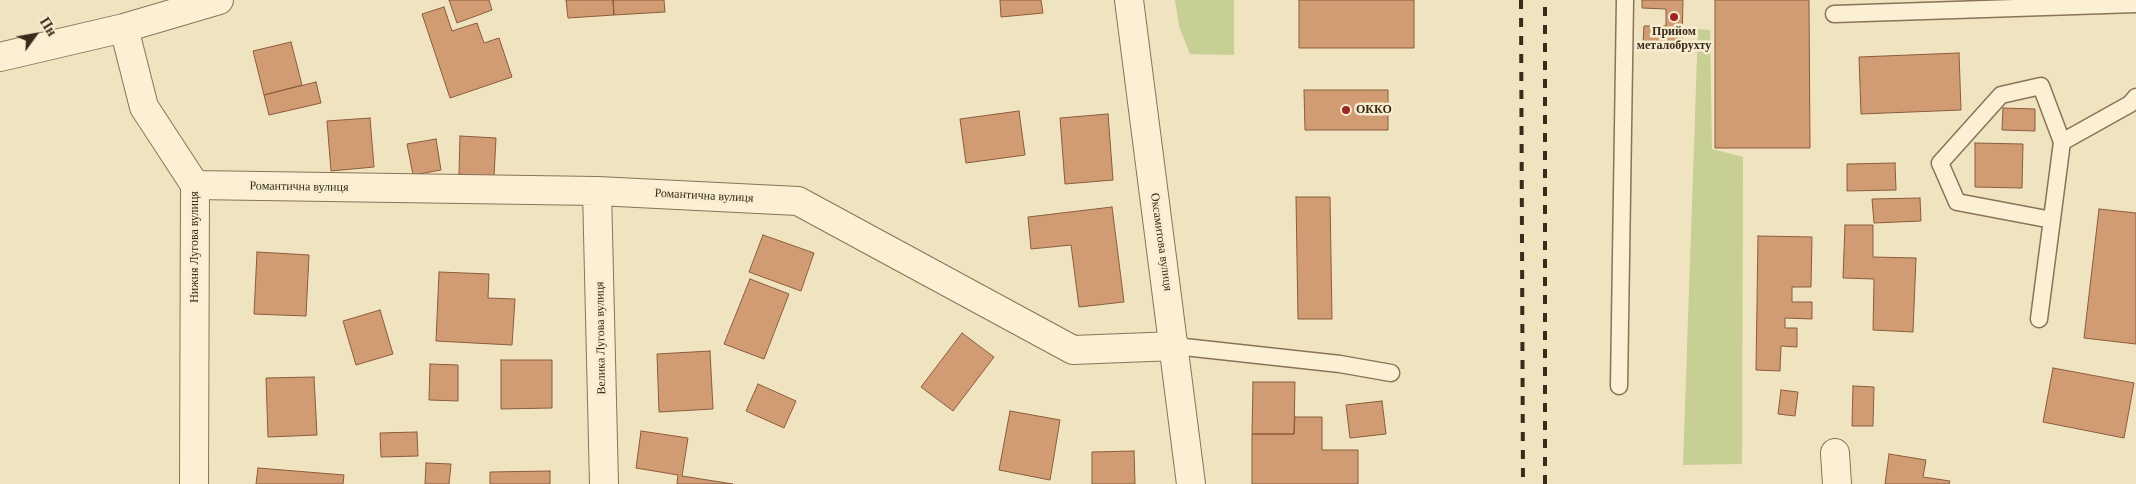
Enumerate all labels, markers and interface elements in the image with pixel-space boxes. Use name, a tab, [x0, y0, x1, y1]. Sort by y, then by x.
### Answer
north arrow	[10, 10, 60, 60]
marker: Прийом металобрухту	[1668, 11, 1680, 23]
text: Пн	[37, 15, 60, 39]
place label: Прийом металобрухту	[1637, 25, 1711, 53]
place label: ОККО	[1356, 103, 1392, 117]
marker: ОККО	[1340, 104, 1352, 116]
street label: Романтична вулиця	[249, 179, 349, 195]
street label: Романтична вулиця	[654, 186, 754, 206]
street label: Нижня Лугова вулиця	[188, 191, 202, 303]
street label: Оксамитова вулиця	[1147, 192, 1175, 292]
street label: Велика Лугова вулиця	[593, 281, 609, 395]

